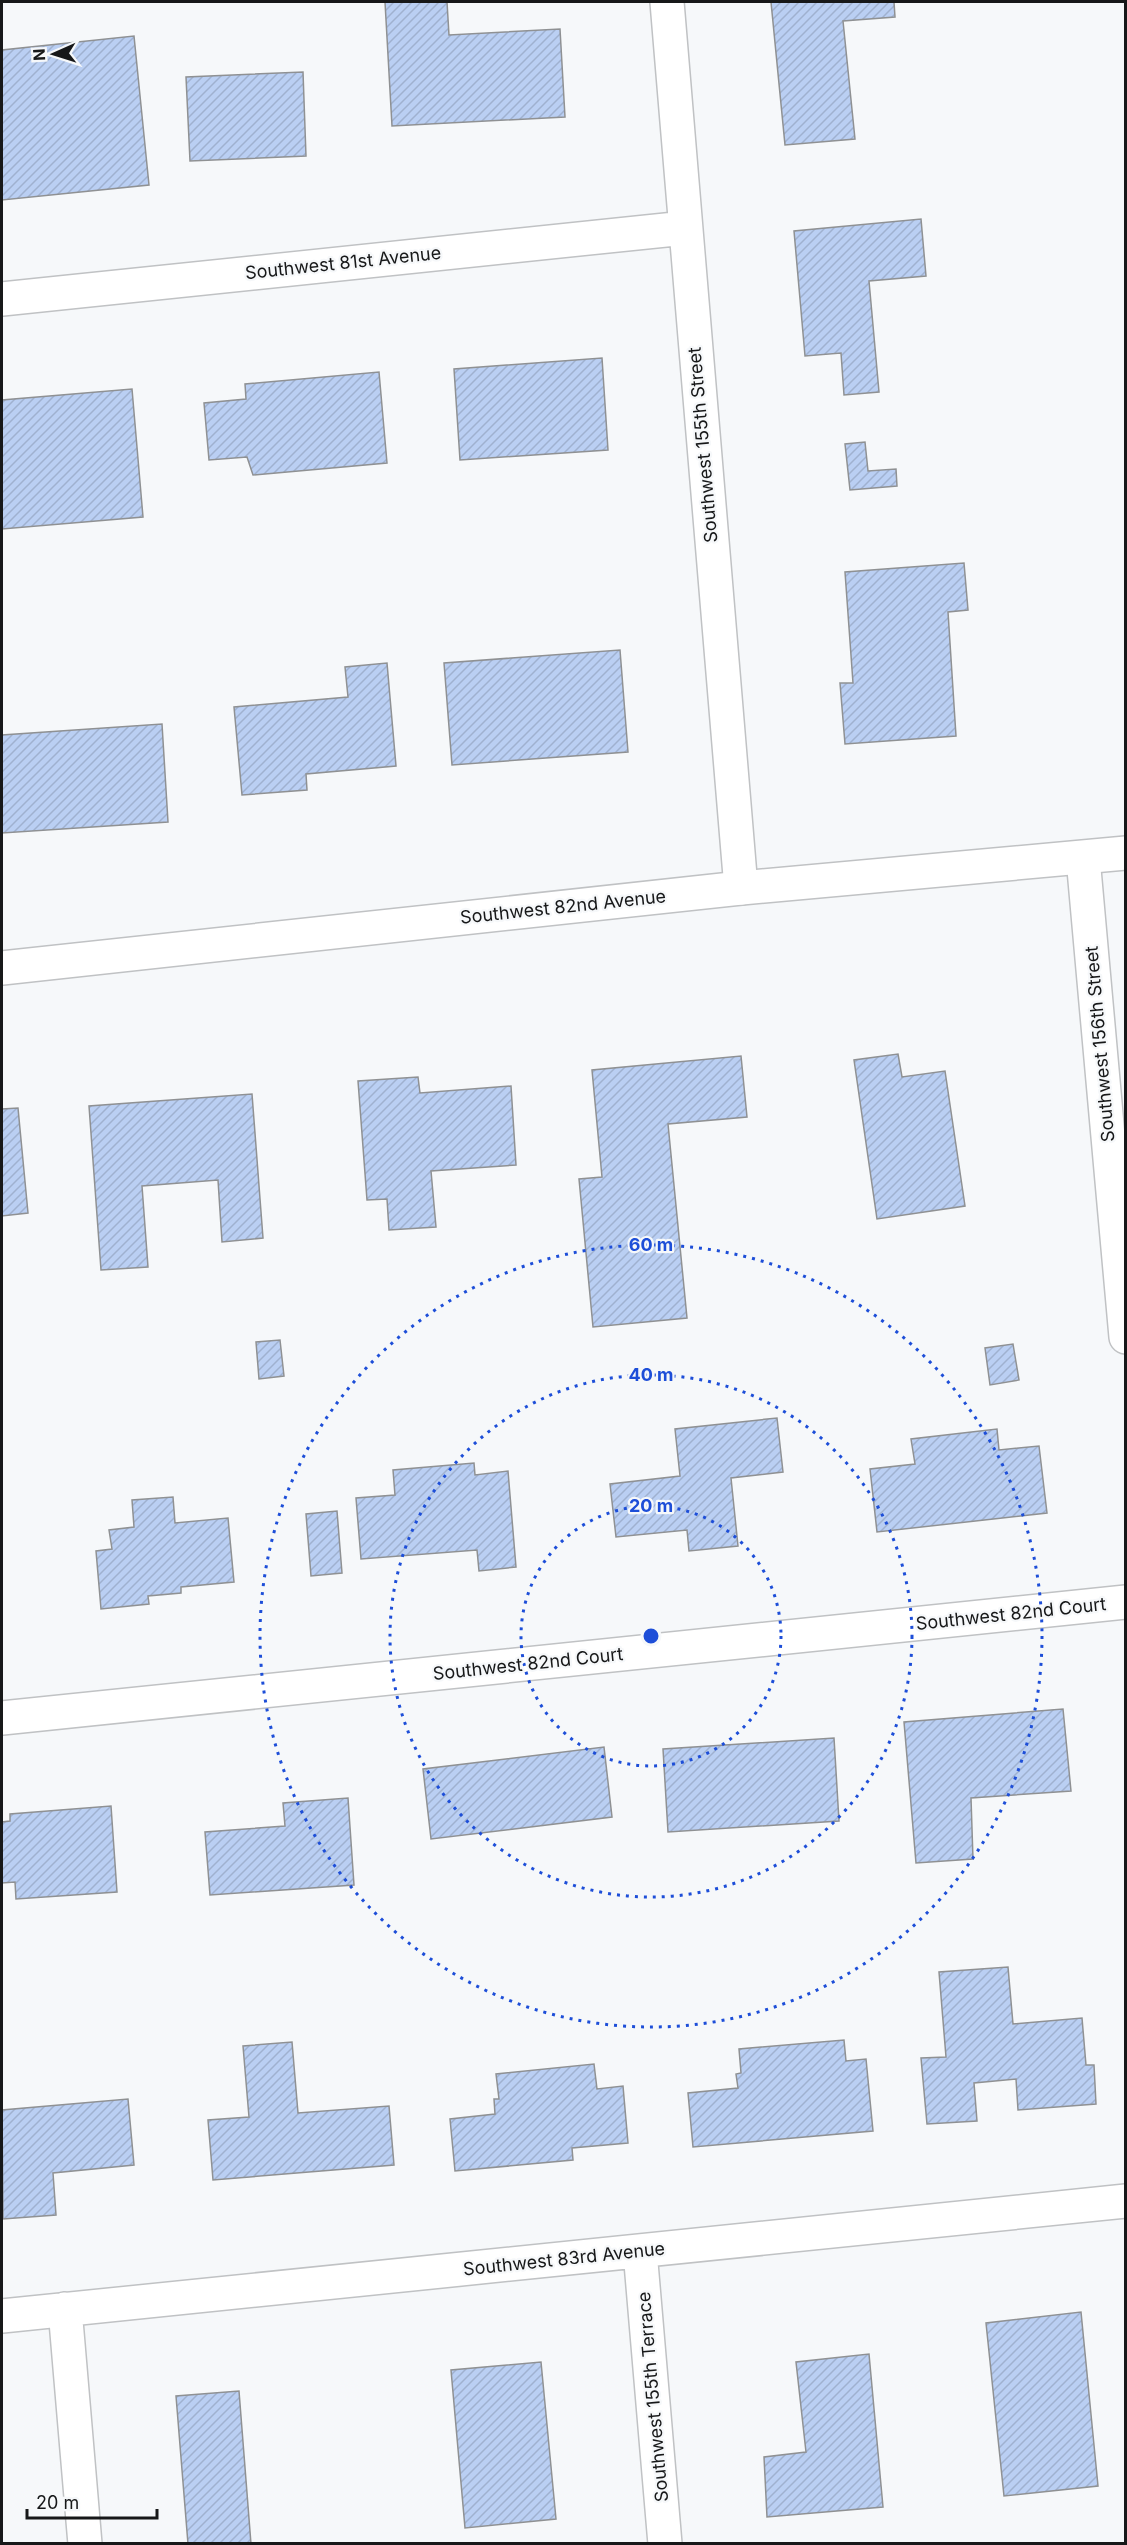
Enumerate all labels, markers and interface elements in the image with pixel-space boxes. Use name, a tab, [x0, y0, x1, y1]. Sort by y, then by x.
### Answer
north arrow	[24, 24, 84, 84]
text: N	[29, 48, 49, 61]
street label: Southwest 81st Avenue	[244, 242, 442, 283]
street label: Southwest 155th Street	[683, 346, 722, 544]
street label: Southwest 82nd Avenue	[459, 885, 667, 928]
street label: Southwest 156th Street	[1080, 945, 1119, 1143]
text: 60 m	[629, 1234, 673, 1255]
text: 40 m	[629, 1364, 674, 1385]
text: 20 m	[629, 1495, 673, 1516]
street label: Southwest 82nd Court	[915, 1593, 1107, 1634]
centre of rings	[641, 1626, 661, 1646]
street label: Southwest 82nd Court	[432, 1643, 624, 1684]
street label: Southwest 83rd Avenue	[462, 2237, 666, 2280]
street label: Southwest 155th Terrace	[633, 2291, 672, 2503]
scale bar	[27, 2482, 158, 2520]
text: 20 m	[36, 2492, 79, 2513]

